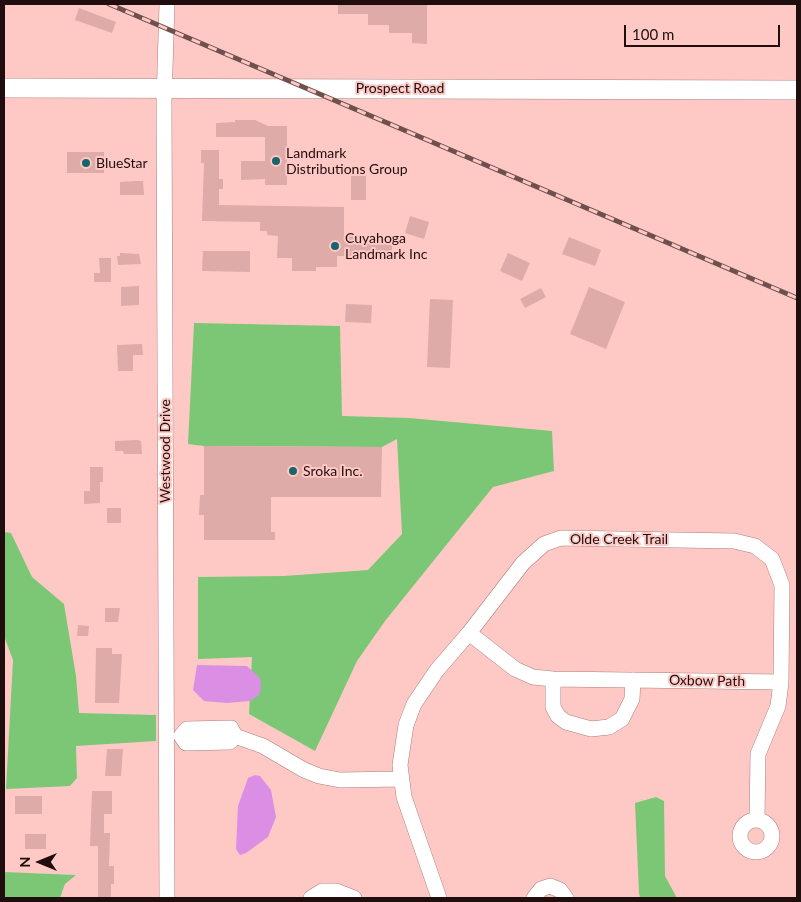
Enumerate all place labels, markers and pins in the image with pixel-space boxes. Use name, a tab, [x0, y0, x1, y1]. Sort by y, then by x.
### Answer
place label: Landmark Distributions Group	[286, 145, 408, 178]
place label: BlueStar	[96, 155, 148, 171]
marker: Landmark Distributions Group	[270, 155, 282, 167]
marker: BlueStar	[80, 157, 92, 169]
place label: Cuyahoga Landmark Inc	[345, 230, 427, 262]
marker: Cuyahoga Landmark Inc	[329, 240, 341, 252]
place label: Sroka Inc.	[303, 463, 362, 479]
marker: Sroka Inc.	[287, 465, 299, 477]

